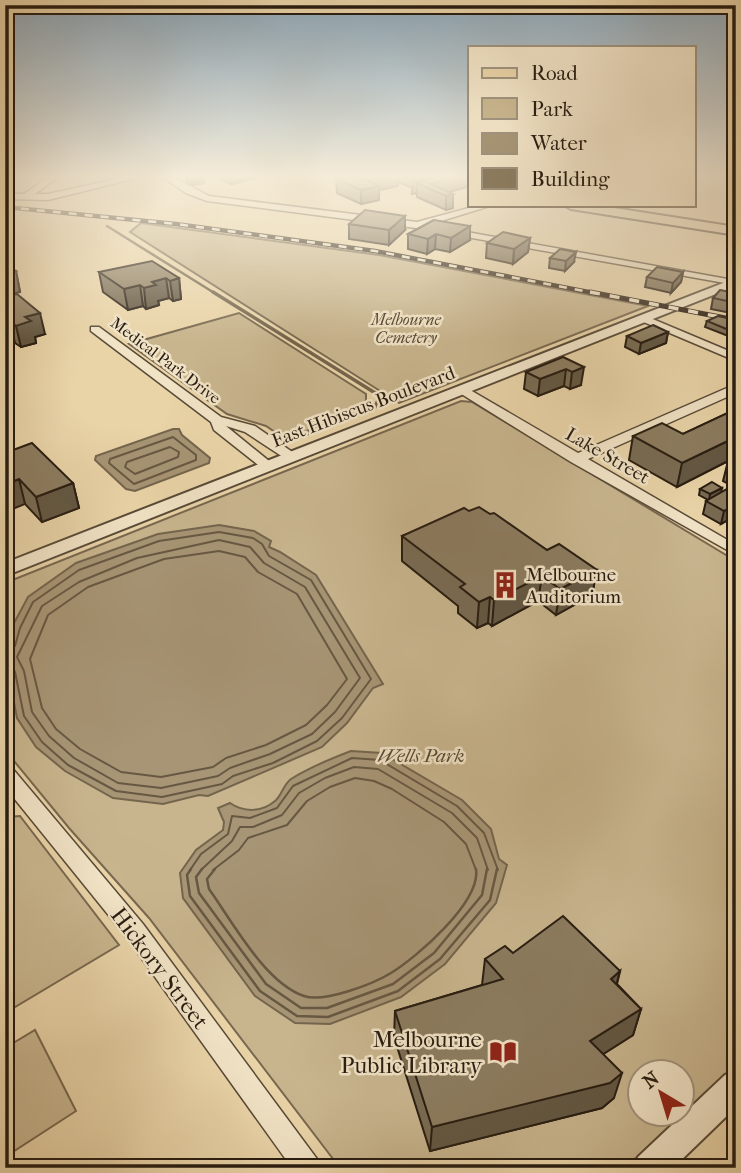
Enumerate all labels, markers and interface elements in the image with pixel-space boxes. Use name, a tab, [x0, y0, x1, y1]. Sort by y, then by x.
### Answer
legend	[468, 46, 696, 206]
text: Road	[531, 61, 578, 85]
text: Park	[531, 97, 573, 121]
text: Water	[530, 131, 587, 155]
text: Building	[531, 167, 610, 191]
park label: Melbourne Cemetery	[370, 310, 441, 347]
street label: Medical Park Drive	[107, 313, 224, 408]
street label: East Hibiscus Boulevard	[269, 362, 459, 452]
street label: Lake Street	[562, 423, 654, 489]
place label: Melbourne Auditorium	[525, 564, 621, 608]
building icon: Melbourne Auditorium	[490, 570, 520, 600]
park label: Wells Park	[378, 745, 464, 767]
street label: Hickory Street	[105, 902, 214, 1035]
place label: Melbourne Public Library	[340, 1026, 483, 1079]
library icon: Melbourne Public Library	[488, 1037, 518, 1067]
north arrow	[626, 1058, 696, 1128]
text: N	[639, 1067, 664, 1093]

